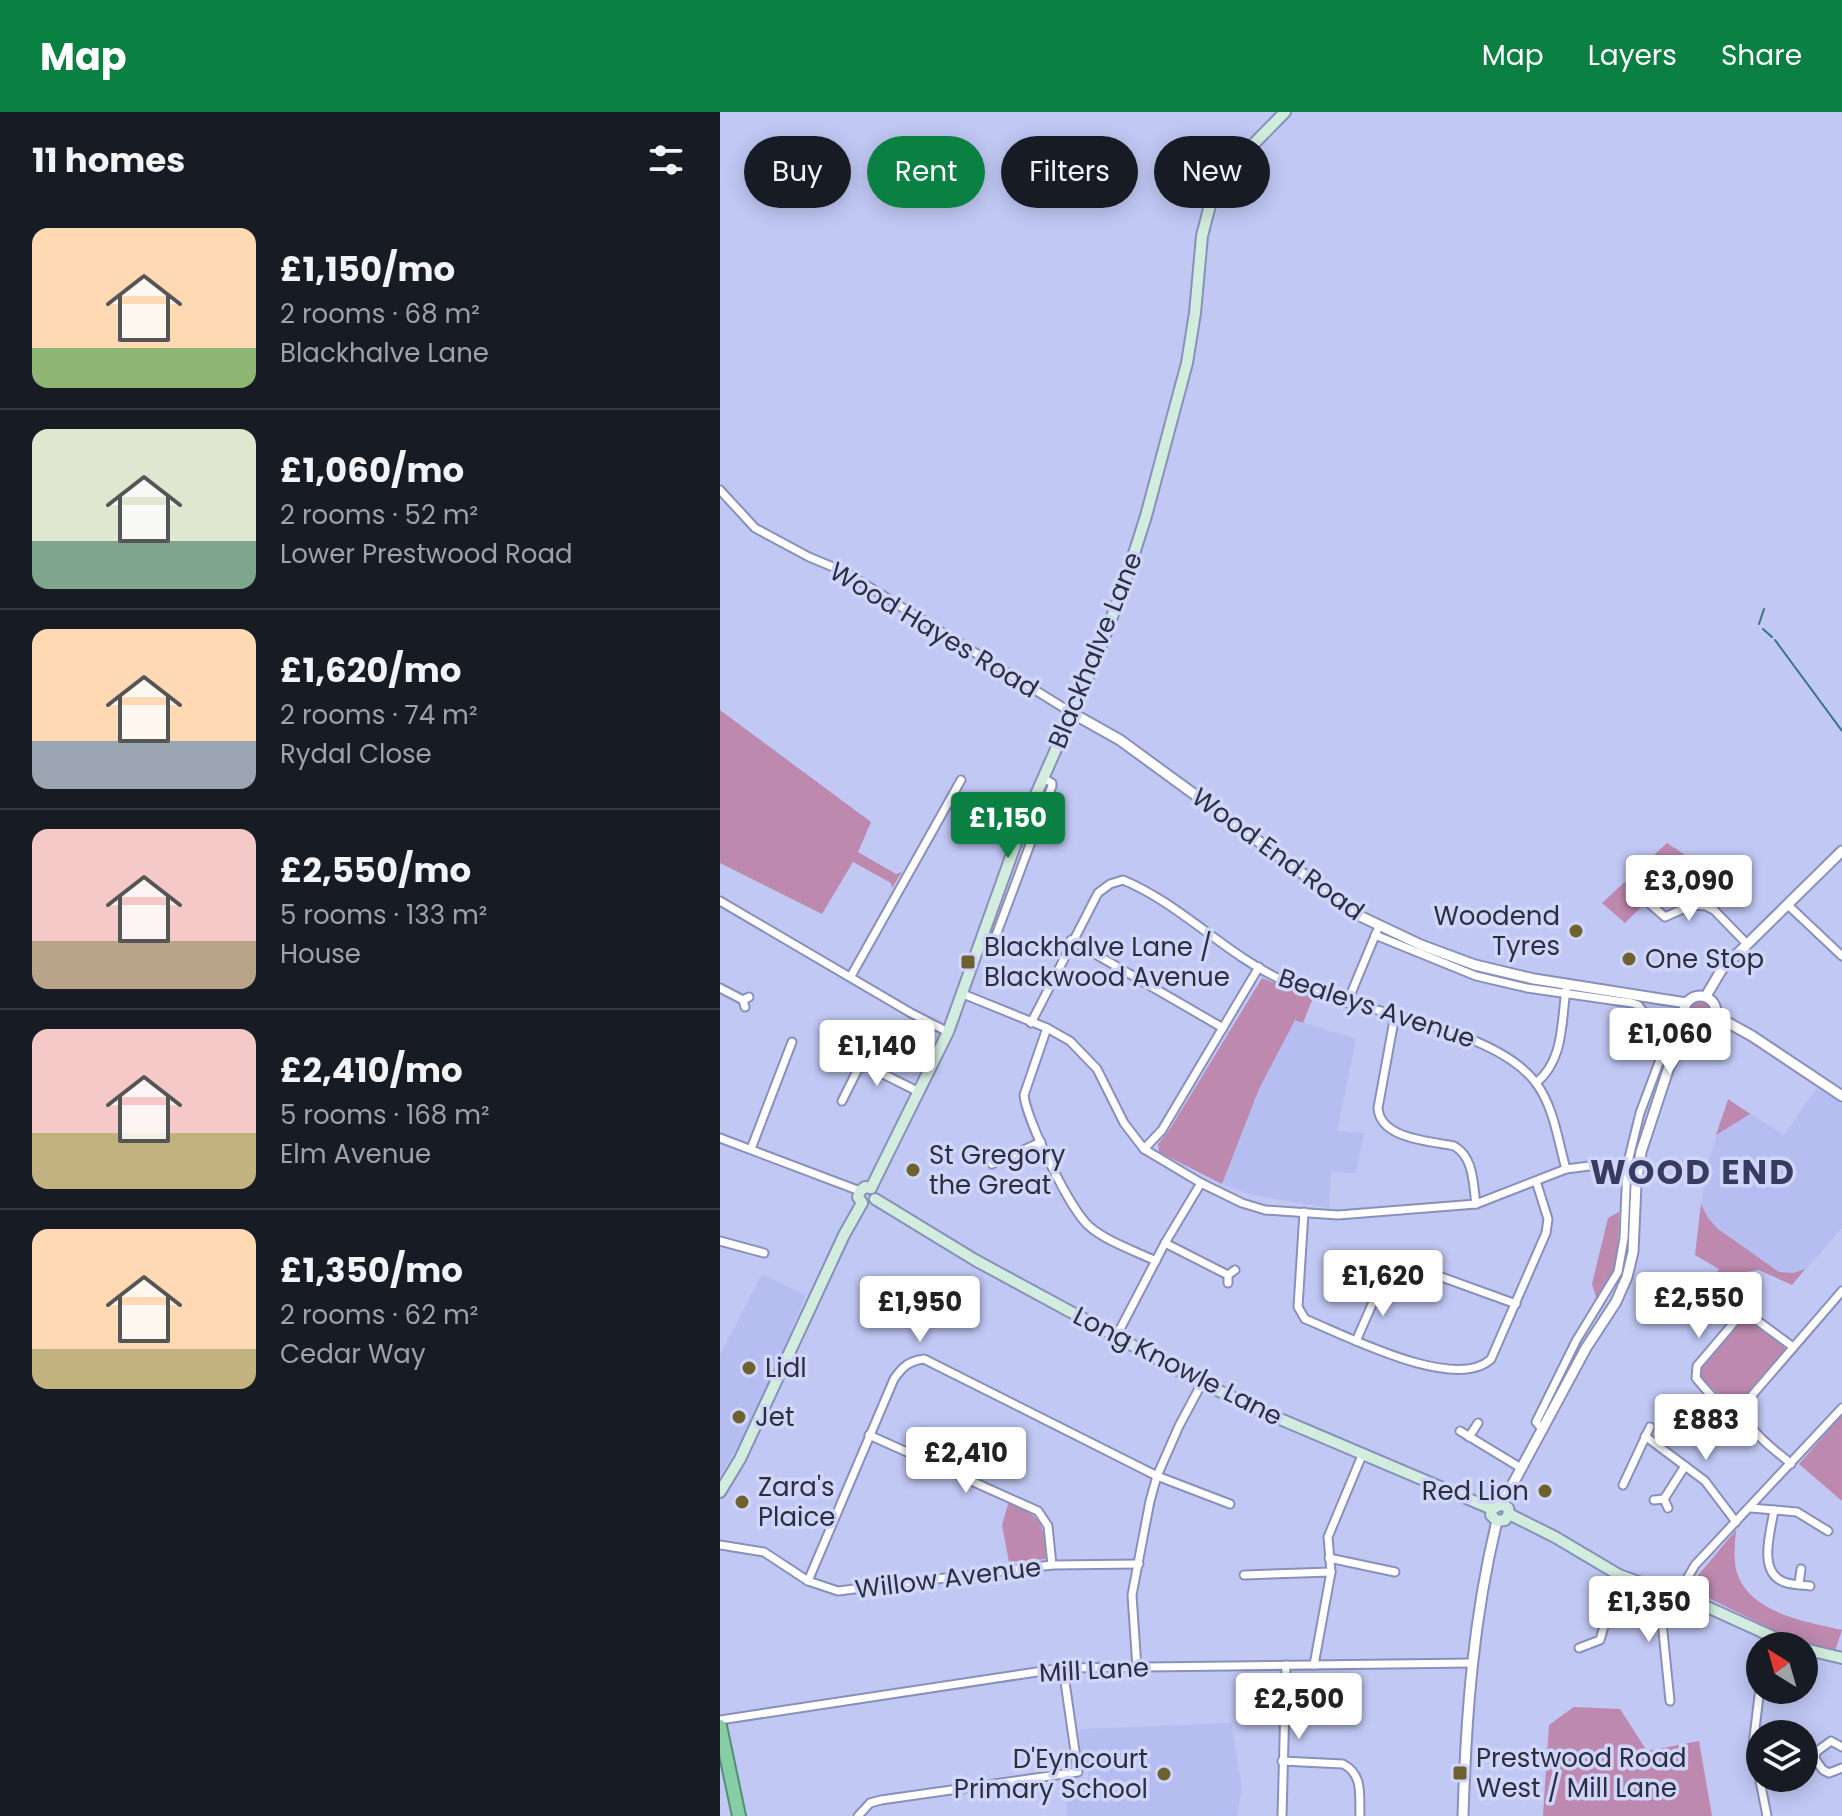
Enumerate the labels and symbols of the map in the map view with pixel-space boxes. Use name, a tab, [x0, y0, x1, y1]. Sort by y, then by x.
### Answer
street label: Blackhalve Lane	[1039, 546, 1151, 754]
street label: Wood Hayes Road	[823, 553, 1045, 707]
street label: Wood End Road	[1184, 779, 1372, 929]
pin: £1,150	[943, 792, 1073, 860]
pin: £3,090	[1624, 855, 1754, 923]
place label: Woodend Tyres	[1433, 898, 1560, 964]
marker: Woodend Tyres	[1567, 922, 1585, 940]
place label: Blackhalve Lane / Blackwood Avenue	[984, 929, 1230, 995]
place label: One Stop	[1645, 941, 1764, 977]
marker: One Stop	[1620, 950, 1638, 968]
marker: Blackhalve Lane / Blackwood Avenue	[959, 953, 977, 971]
street label: Bealeys Avenue	[1274, 959, 1480, 1057]
pin: £1,060	[1605, 1008, 1735, 1076]
pin: £1,140	[812, 1020, 942, 1088]
place label: St Gregory the Great	[929, 1137, 1066, 1203]
district label: WOOD END	[1590, 1148, 1796, 1196]
marker: St Gregory the Great	[904, 1161, 922, 1179]
pin: £1,620	[1318, 1250, 1448, 1318]
pin: £2,550	[1634, 1272, 1764, 1340]
pin: £1,950	[855, 1276, 985, 1344]
street label: Long Knowle Lane	[1067, 1298, 1289, 1434]
place label: Lidl	[765, 1350, 807, 1386]
marker: Lidl	[740, 1359, 758, 1377]
pin: £883	[1659, 1394, 1753, 1462]
place label: Jet	[755, 1399, 794, 1435]
marker: Jet	[730, 1408, 748, 1426]
pin: £2,410	[901, 1427, 1031, 1495]
place label: Zara's Plaice	[758, 1469, 835, 1535]
place label: Red Lion	[1422, 1473, 1529, 1509]
marker: Red Lion	[1536, 1482, 1554, 1500]
marker: Zara's Plaice	[733, 1493, 751, 1511]
street label: Willow Avenue	[853, 1549, 1043, 1607]
pin: £1,350	[1584, 1576, 1714, 1644]
north arrow	[1746, 1632, 1818, 1704]
street label: Mill Lane	[1038, 1649, 1150, 1691]
pin: £2,500	[1234, 1673, 1364, 1741]
place label: Prestwood Road West / Mill Lane	[1476, 1740, 1687, 1806]
place label: D'Eyncourt Primary School	[954, 1741, 1148, 1807]
marker: Prestwood Road West / Mill Lane	[1451, 1764, 1469, 1782]
marker: D'Eyncourt Primary School	[1155, 1765, 1173, 1783]

